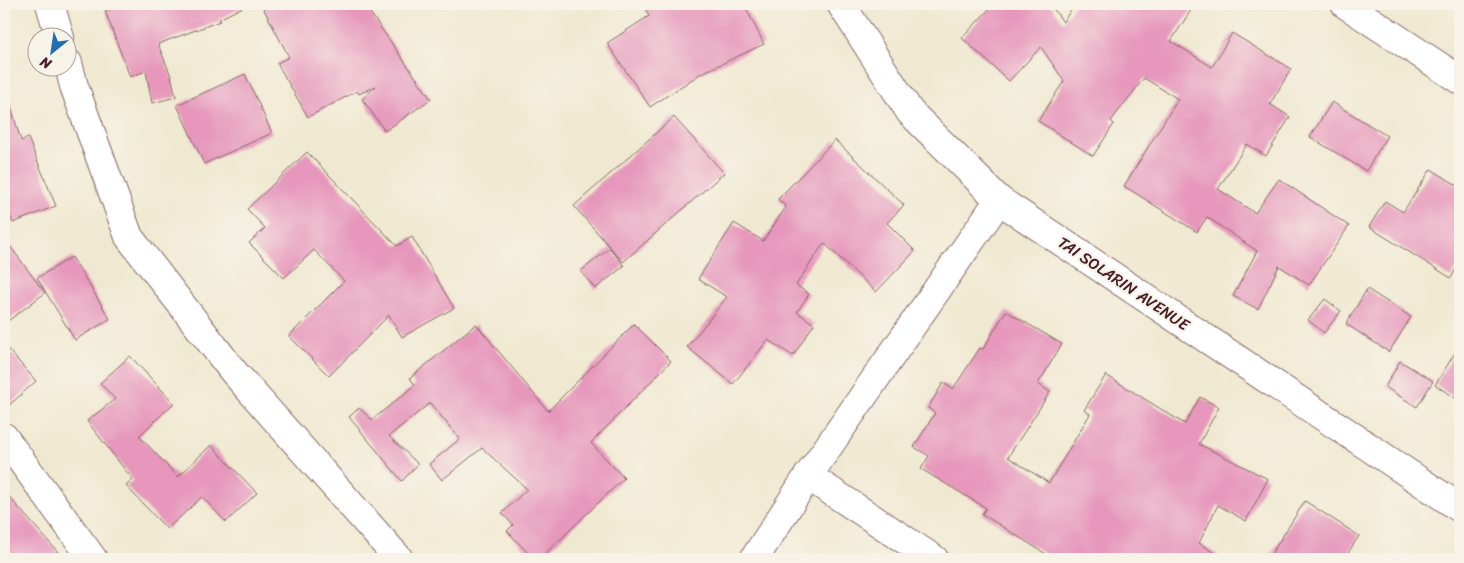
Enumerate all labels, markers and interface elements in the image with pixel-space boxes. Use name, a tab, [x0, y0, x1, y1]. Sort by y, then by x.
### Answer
north arrow	[28, 28, 78, 78]
text: N	[35, 49, 57, 77]
street label: TAI SOLARIN AVENUE	[1052, 228, 1197, 339]

